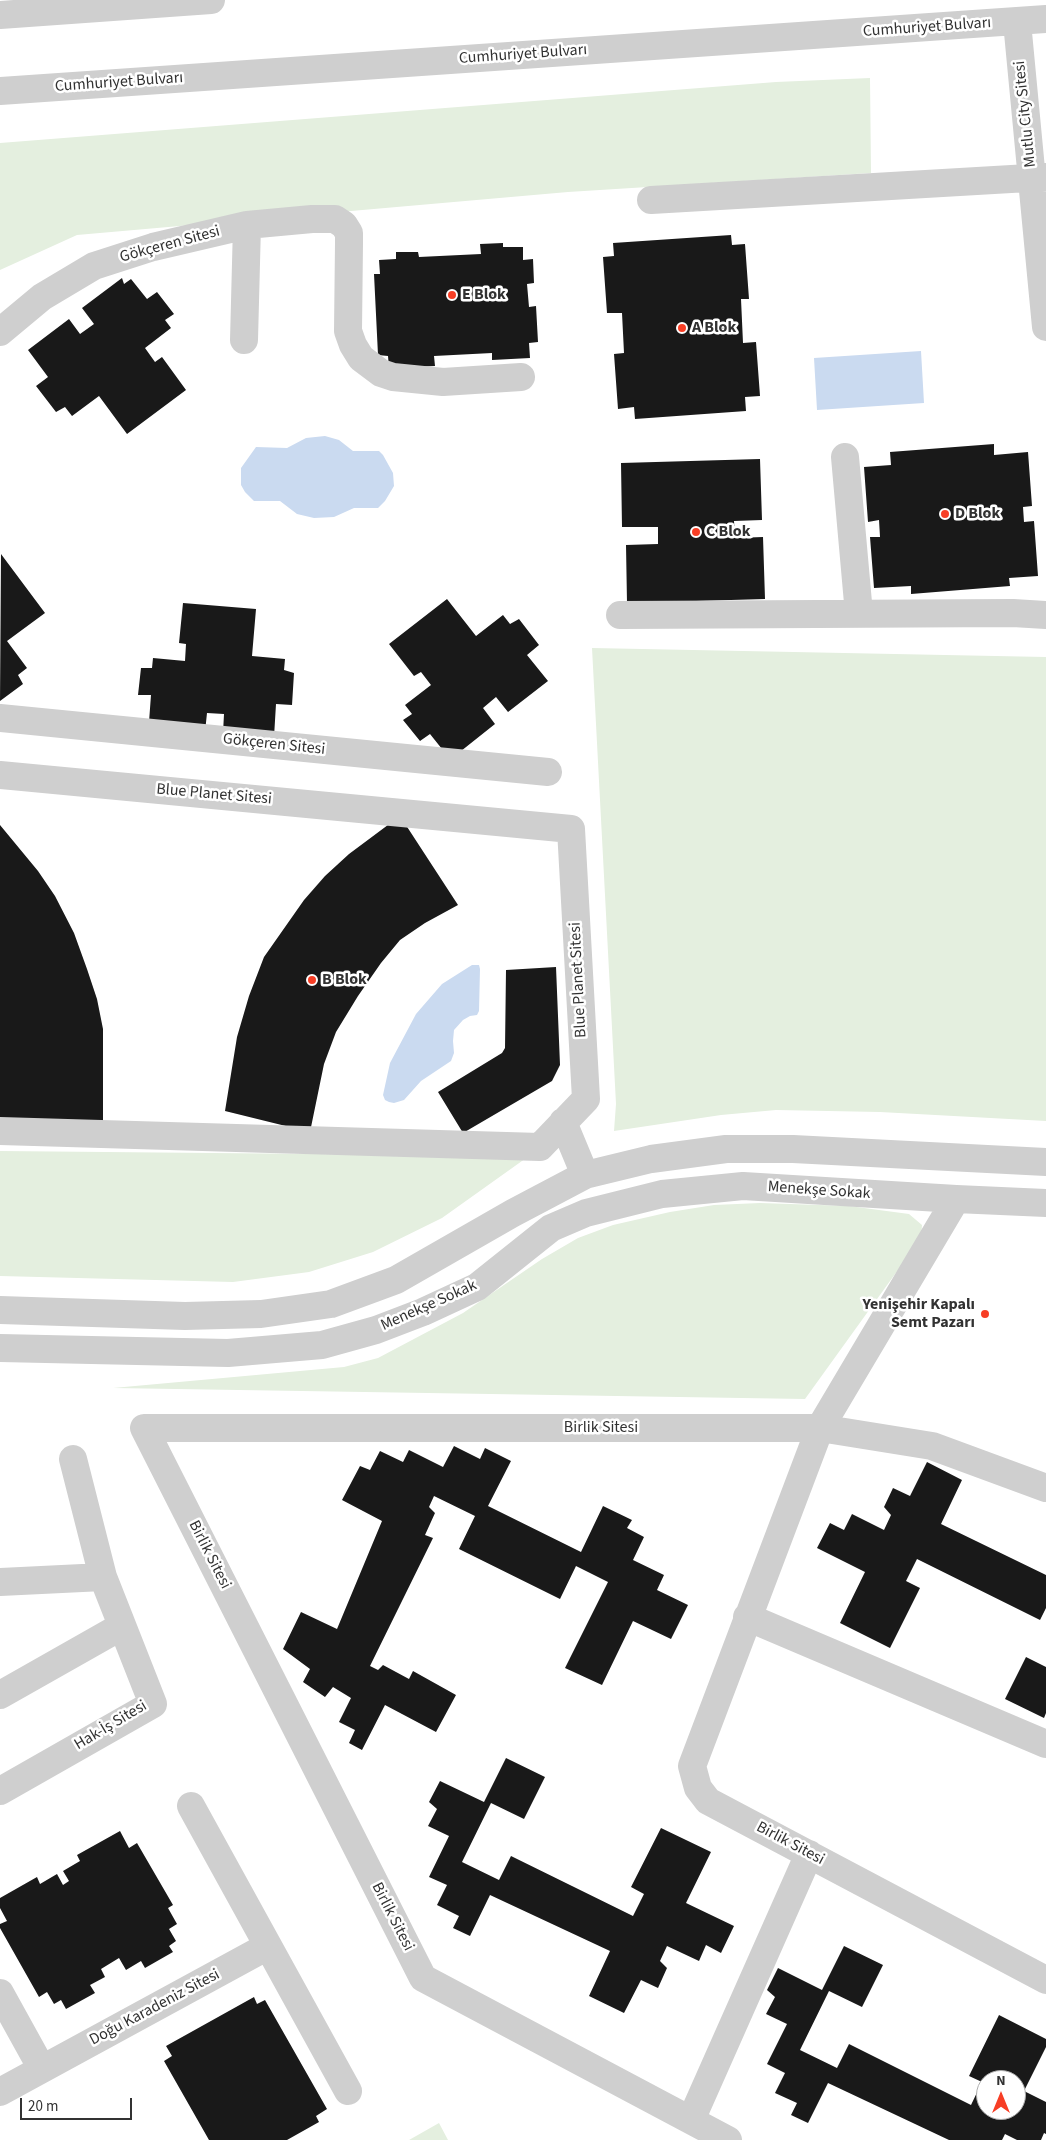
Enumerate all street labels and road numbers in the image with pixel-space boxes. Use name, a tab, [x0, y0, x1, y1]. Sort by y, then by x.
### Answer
street label: Cumhuriyet Bulvarı	[862, 14, 992, 42]
street label: Cumhuriyet Bulvarı	[458, 41, 588, 69]
street label: Mutlu City Sitesi	[1011, 60, 1041, 168]
street label: Cumhuriyet Bulvarı	[54, 69, 184, 97]
street label: Gökçeren Sitesi	[118, 222, 222, 268]
street label: Gökçeren Sitesi	[222, 730, 326, 760]
street label: Blue Planet Sitesi	[155, 780, 273, 810]
street label: Blue Planet Sitesi	[566, 922, 592, 1038]
street label: Menekşe Sokak	[767, 1178, 871, 1204]
street label: Menekşe Sokak	[378, 1276, 480, 1336]
street label: Birlik Sitesi	[564, 1418, 638, 1438]
street label: Birlik Sitesi	[184, 1518, 234, 1592]
street label: Hak-İş Sitesi	[71, 1697, 151, 1755]
street label: Birlik Sitesi	[753, 1818, 827, 1870]
street label: Birlik Sitesi	[367, 1880, 417, 1954]
street label: Doğu Karadeniz Sitesi	[87, 1966, 223, 2050]

